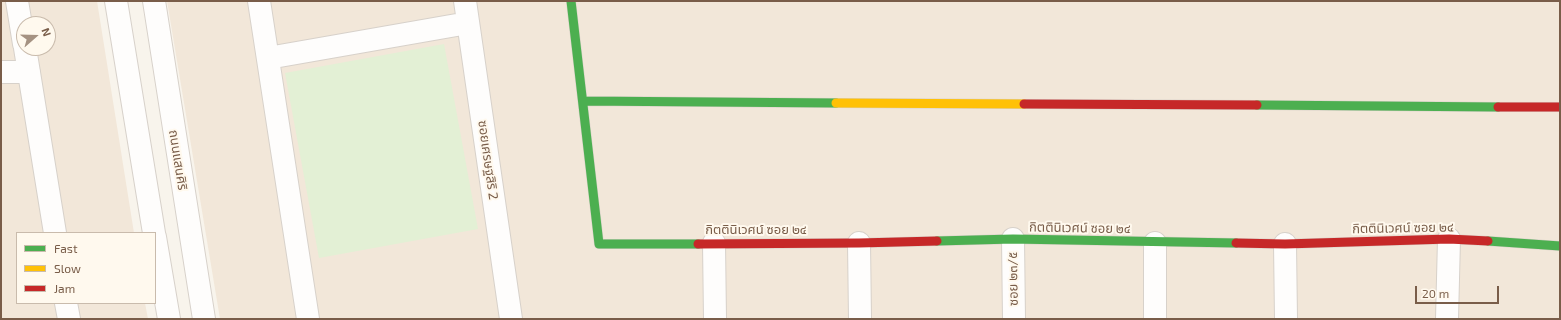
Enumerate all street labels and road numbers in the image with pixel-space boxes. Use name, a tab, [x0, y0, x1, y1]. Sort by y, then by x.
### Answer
street label: ซอยเศรษฐสิริ 2	[475, 119, 501, 201]
street label: ถนนแสนศิริ	[166, 129, 190, 191]
street label: กิตตินิเวศน์ ซอย ๒๔	[1029, 219, 1131, 237]
street label: กิตตินิเวศน์ ซอย ๒๔	[1352, 219, 1454, 237]
street label: กิตตินิเวศน์ ซอย ๒๔	[705, 222, 807, 238]
street label: ซอย ๒๓/๕	[1005, 252, 1021, 306]

